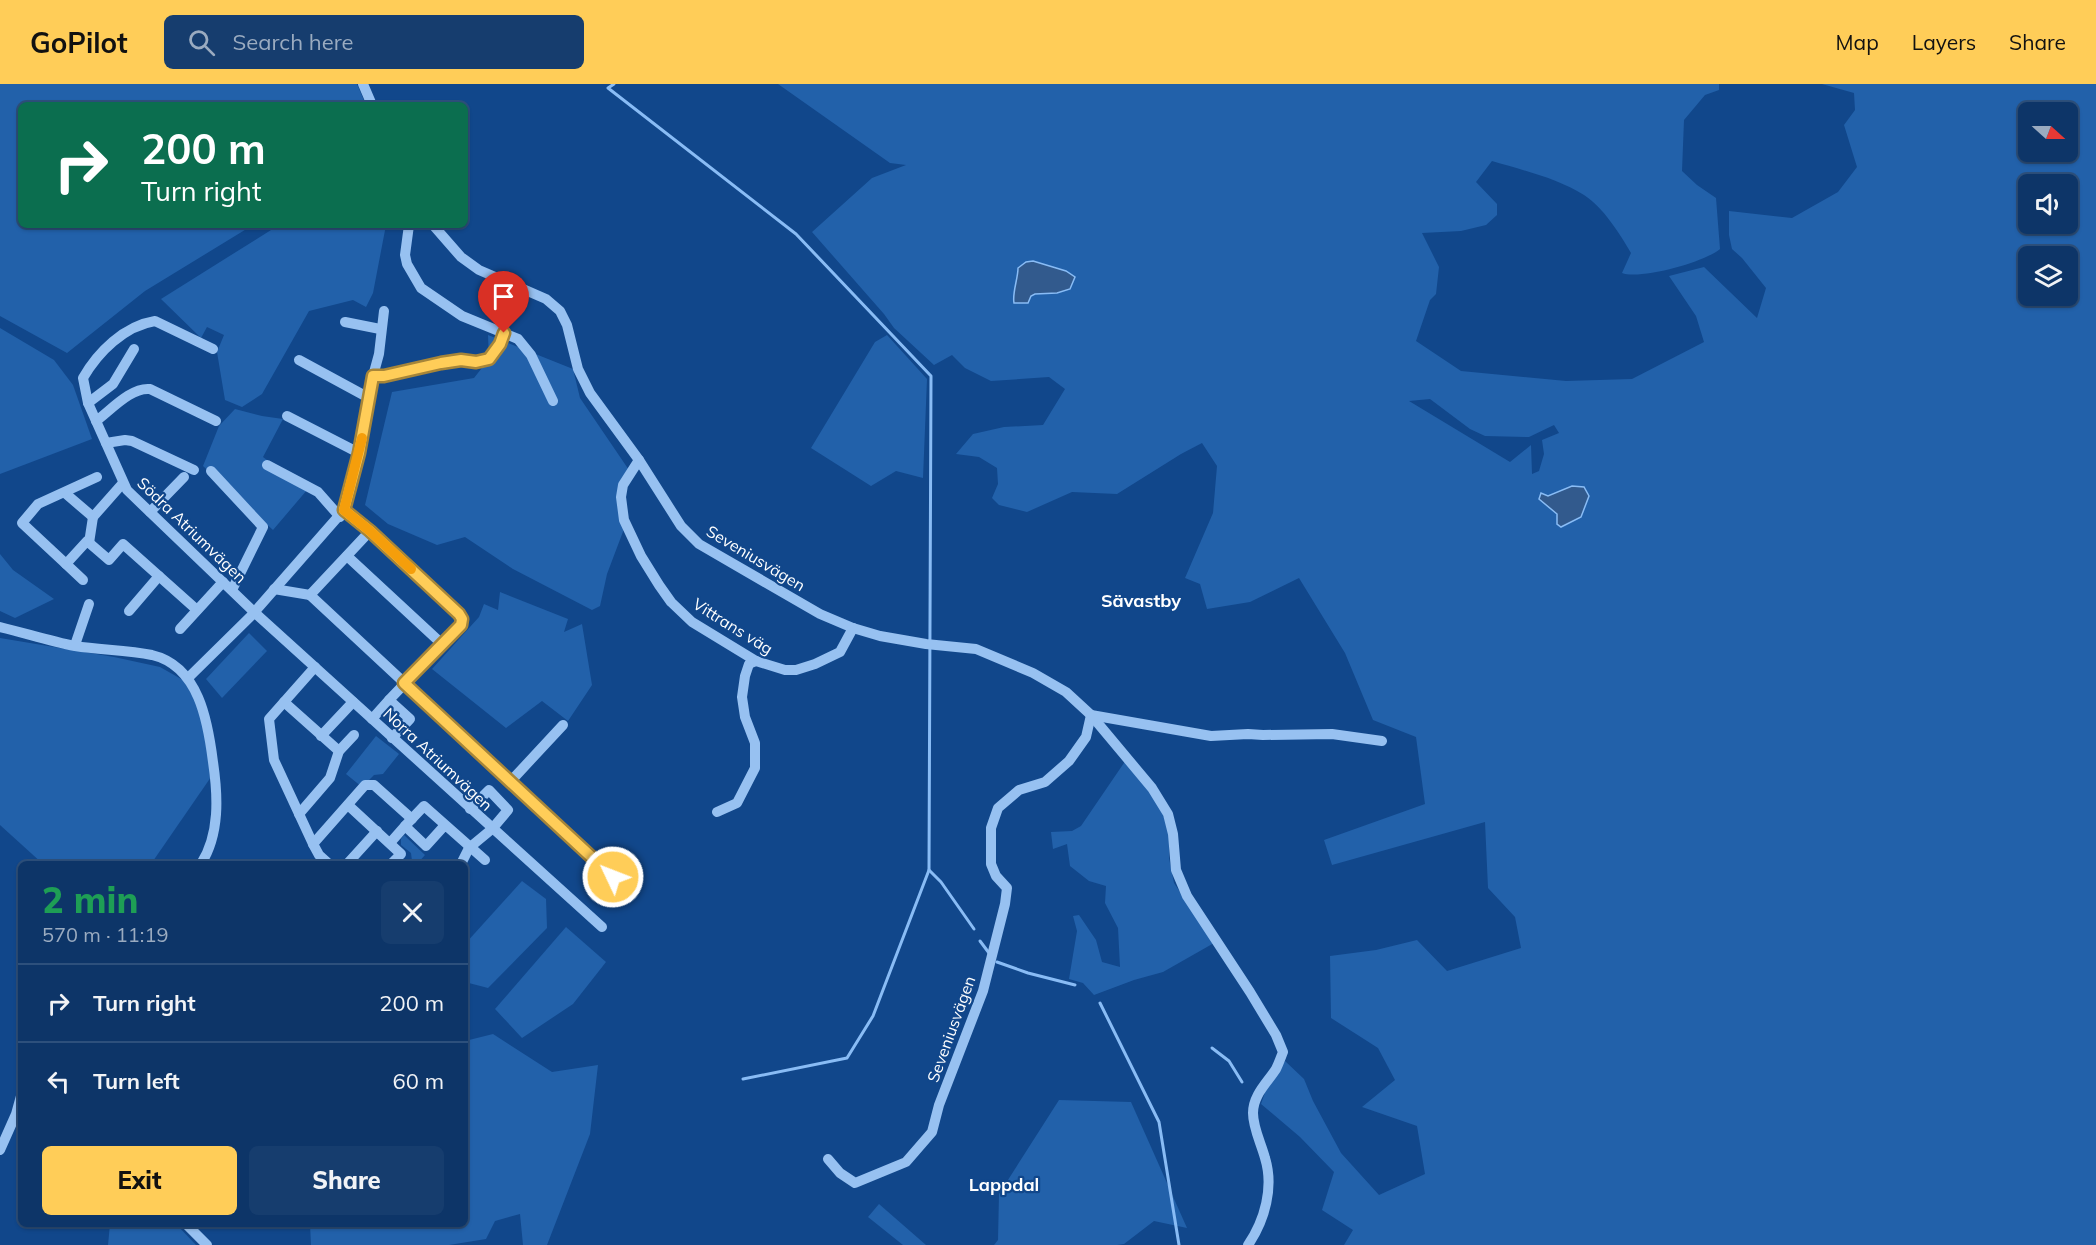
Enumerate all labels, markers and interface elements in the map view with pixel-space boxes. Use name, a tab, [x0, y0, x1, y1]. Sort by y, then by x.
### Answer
search box	[164, 15, 584, 69]
text: GoPilot	[30, 25, 128, 60]
icon: search	[185, 26, 218, 59]
text: Search here	[233, 28, 354, 56]
text: Map	[1836, 29, 1879, 55]
text: Layers	[1912, 29, 1976, 55]
text: Share	[2009, 29, 2066, 55]
north arrow	[2018, 102, 2078, 162]
map controls	[2018, 102, 2078, 306]
text: 200 m	[141, 122, 266, 175]
icon: right	[42, 126, 120, 204]
text: Turn right	[141, 174, 261, 208]
button: sound	[2018, 174, 2078, 234]
button: layers	[2018, 246, 2078, 306]
pin	[478, 271, 529, 333]
icon: arrive	[487, 280, 520, 313]
street label: Södra Atriumvägen	[133, 473, 251, 587]
street label: Seveniusvägen	[703, 521, 809, 595]
district label: Sävastby	[1101, 589, 1181, 612]
street label: Vittrans väg	[689, 594, 777, 658]
street label: Norra Atriumvägen	[379, 703, 497, 815]
position arrow	[581, 845, 645, 909]
text: 2 min	[42, 877, 138, 922]
button: close	[381, 881, 444, 944]
text: 570 m · 11:19	[42, 922, 168, 947]
street label: Seveniusvägen	[923, 973, 979, 1085]
icon: right	[42, 987, 75, 1020]
text: Turn right	[93, 989, 196, 1017]
text: 200 m	[379, 989, 444, 1017]
icon: left	[42, 1065, 75, 1098]
text: Turn left	[93, 1067, 180, 1095]
text: 60 m	[393, 1067, 444, 1095]
button: Exit	[42, 1146, 237, 1215]
button: Share	[249, 1146, 444, 1215]
district label: Lappdal	[969, 1173, 1039, 1196]

